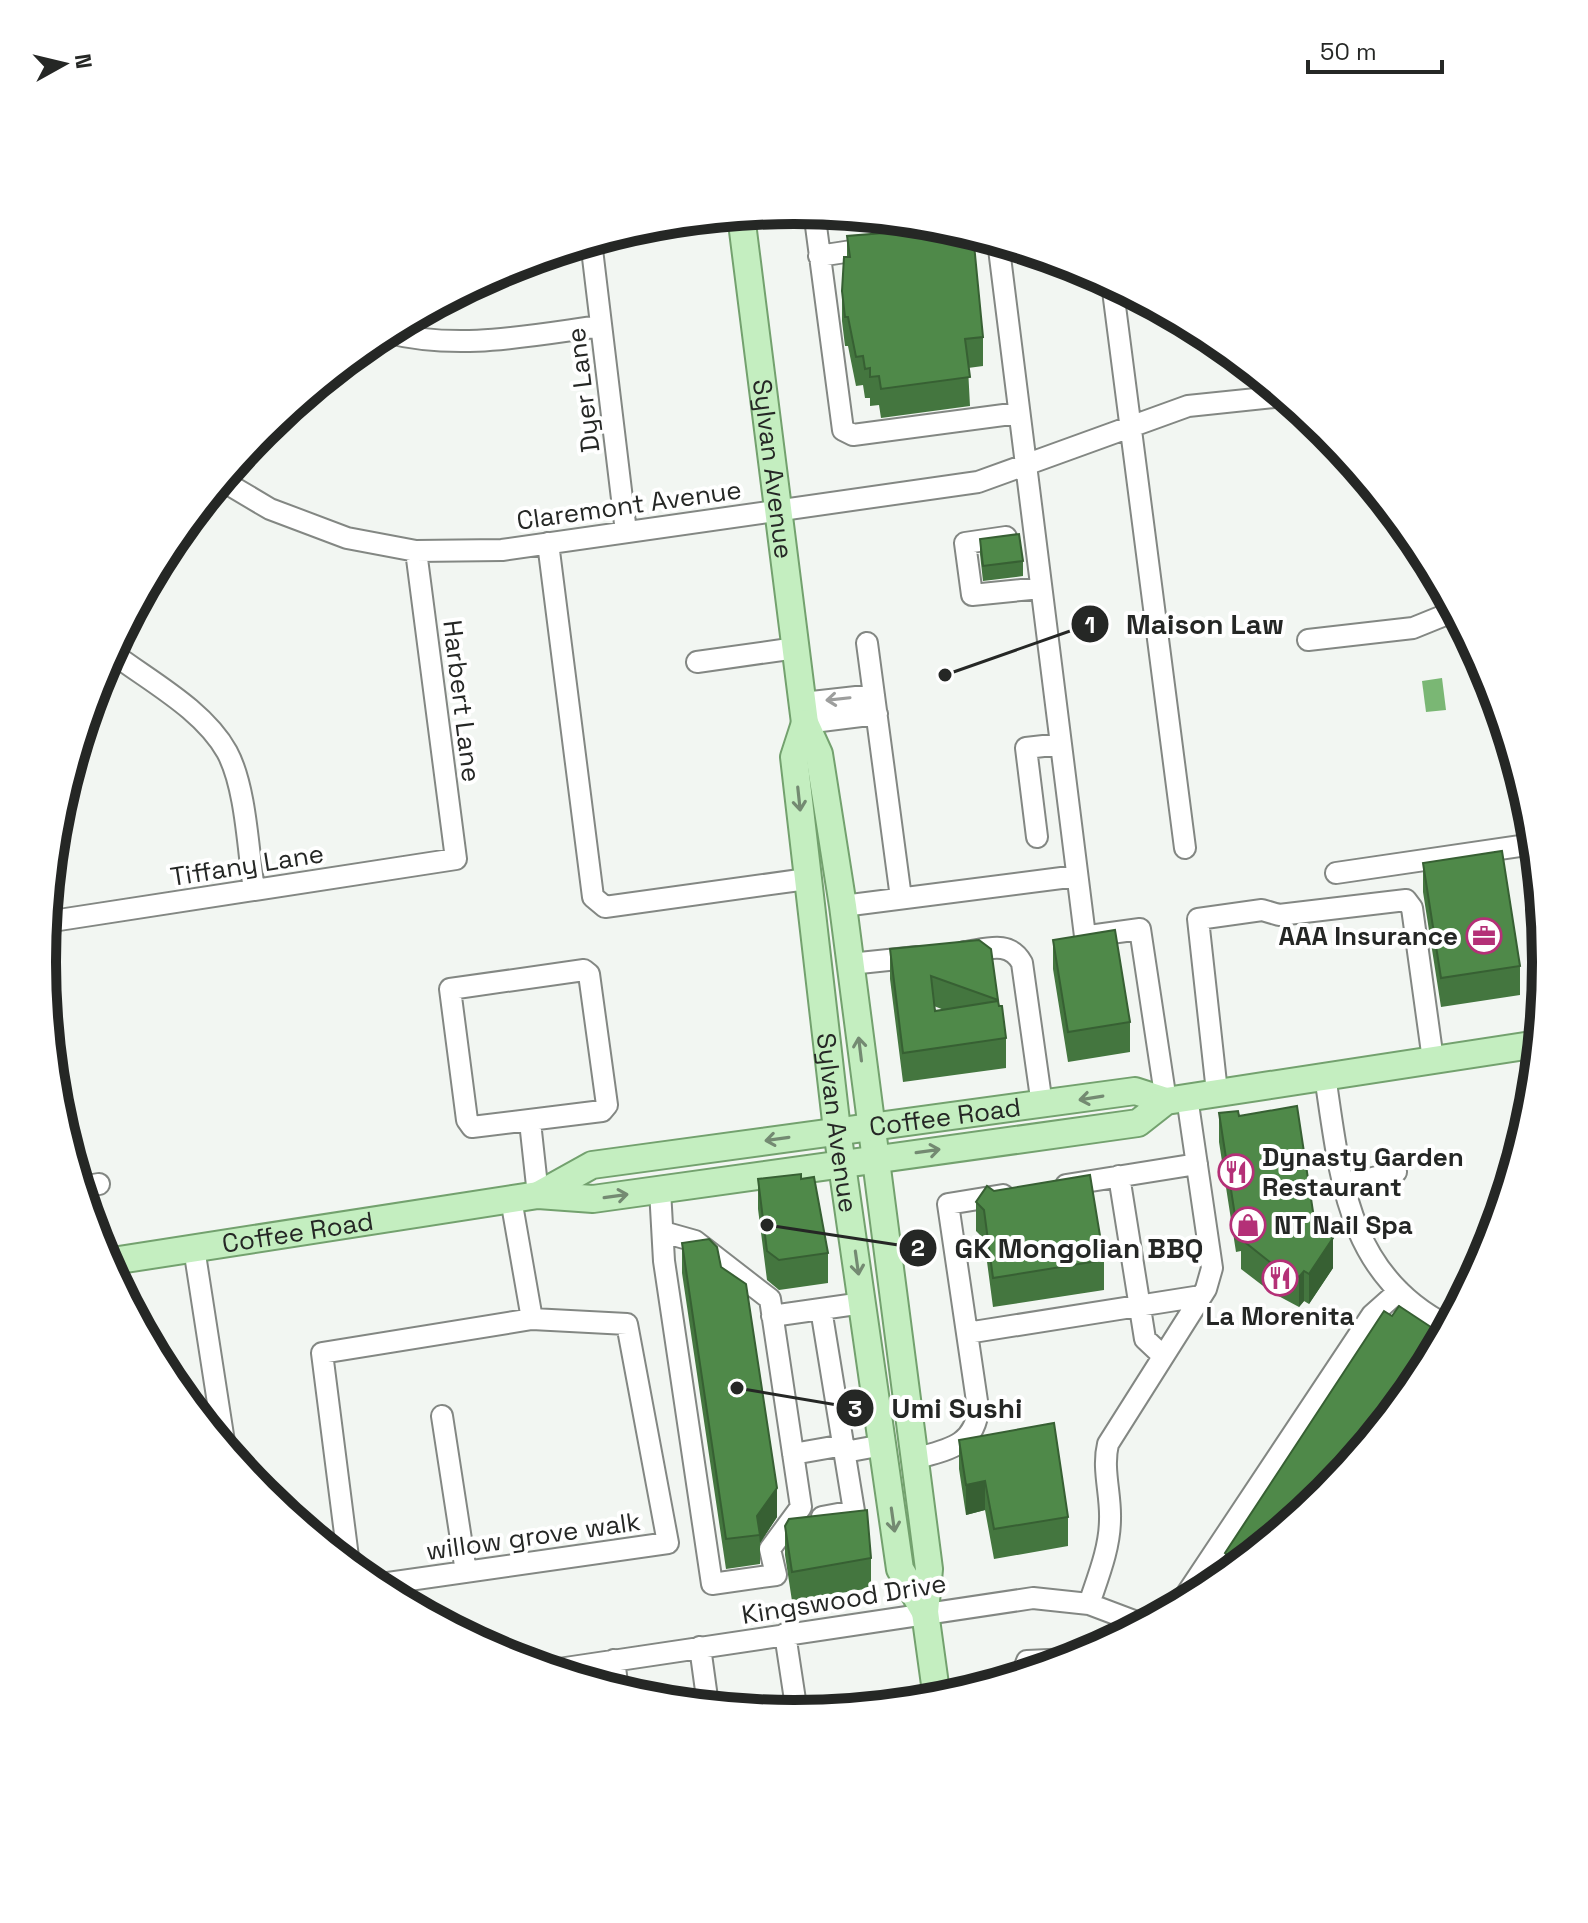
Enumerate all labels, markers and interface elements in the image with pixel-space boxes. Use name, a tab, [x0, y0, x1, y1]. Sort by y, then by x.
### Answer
north arrow	[24, 24, 104, 104]
scale bar	[1308, 24, 1442, 74]
text: 50 m	[1320, 36, 1377, 67]
text: N	[69, 52, 99, 70]
street label: Dyer Lane	[558, 326, 608, 454]
street label: Sylvan Avenue	[745, 377, 801, 561]
street label: Claremont Avenue	[514, 472, 744, 538]
callout: Maison Law	[1070, 598, 1300, 650]
text: Maison Law	[1126, 606, 1284, 642]
text: 1	[1085, 609, 1095, 640]
street label: Harbert Lane	[435, 618, 489, 784]
one-way arrow	[826, 692, 851, 707]
one-way arrow	[791, 785, 806, 812]
street label: Tiffany Lane	[168, 836, 326, 894]
office icon: AAA Insurance	[1465, 917, 1503, 955]
place label: AAA Insurance	[1278, 919, 1458, 953]
street label: Sylvan Avenue	[809, 1031, 866, 1215]
one-way arrow	[852, 1036, 867, 1062]
street label: Coffee Road	[867, 1090, 1023, 1144]
one-way arrow	[1078, 1091, 1104, 1106]
one-way arrow	[765, 1132, 790, 1147]
place label: Dynasty Garden Restaurant	[1262, 1140, 1464, 1204]
one-way arrow	[914, 1144, 941, 1159]
restaurant icon: Dynasty Garden Restaurant	[1217, 1153, 1255, 1191]
one-way arrow	[602, 1188, 628, 1203]
street label: Coffee Road	[220, 1204, 376, 1261]
shop icon: NT Nail Spa	[1229, 1206, 1267, 1244]
place label: NT Nail Spa	[1274, 1208, 1413, 1242]
callout: GK Mongolian BBQ	[898, 1222, 1219, 1274]
text: GK Mongolian BBQ	[955, 1230, 1203, 1266]
text: 2	[911, 1232, 925, 1263]
one-way arrow	[850, 1250, 865, 1275]
restaurant icon: La Morenita	[1261, 1259, 1299, 1297]
place label: La Morenita	[1205, 1299, 1355, 1333]
callout: Umi Sushi	[835, 1382, 1038, 1434]
text: Umi Sushi	[892, 1390, 1022, 1426]
text: 3	[848, 1393, 862, 1424]
street label: willow grove walk	[424, 1504, 642, 1568]
one-way arrow	[886, 1507, 901, 1533]
street label: Kingswood Drive	[739, 1566, 949, 1632]

